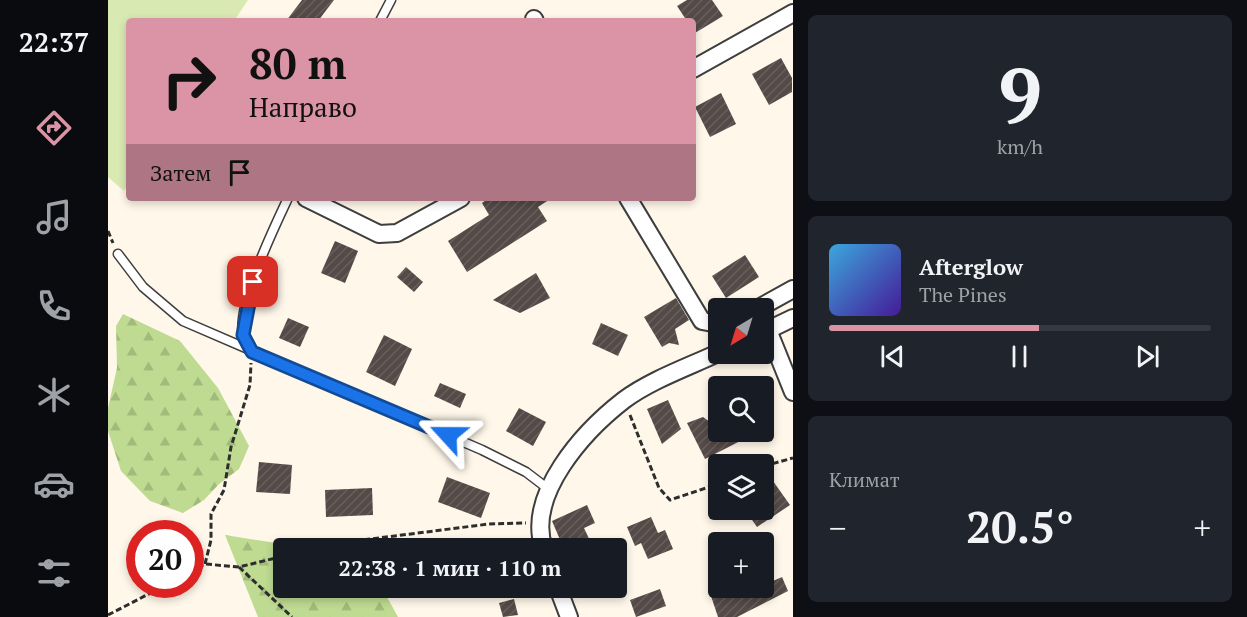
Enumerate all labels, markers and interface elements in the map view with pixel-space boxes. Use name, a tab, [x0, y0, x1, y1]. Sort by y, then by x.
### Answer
text: 22:37	[19, 24, 89, 60]
text: 80 m	[249, 35, 347, 91]
icon: right	[150, 42, 228, 120]
text: 9	[998, 42, 1042, 145]
text: Направо	[249, 89, 357, 125]
icon: directions	[33, 107, 75, 149]
text: km/h	[997, 133, 1043, 160]
icon: arrive	[223, 156, 256, 189]
text: Затем	[150, 158, 211, 187]
icon: music	[33, 196, 75, 238]
text: Afterglow	[919, 252, 1023, 281]
pin	[227, 256, 278, 307]
icon: arrive	[236, 265, 269, 298]
text: The Pines	[919, 281, 1007, 308]
icon: phone	[33, 285, 75, 327]
north arrow	[708, 298, 774, 364]
map controls	[708, 298, 774, 598]
icon: previous	[876, 340, 909, 373]
icon: pause	[1003, 340, 1036, 373]
icon: next	[1131, 340, 1164, 373]
icon: climate	[33, 374, 75, 416]
button: search	[708, 376, 774, 442]
position arrow	[416, 403, 480, 467]
button: layers	[708, 454, 774, 520]
icon: car	[33, 463, 75, 505]
text: Климат	[829, 466, 900, 493]
text: 20.5°	[966, 496, 1074, 556]
text: −	[829, 506, 847, 549]
text: +	[1193, 506, 1211, 549]
speed limit sign: 20	[126, 520, 204, 598]
button: +	[708, 532, 774, 598]
icon: filters	[33, 552, 75, 594]
text: 22:38 · 1 мин · 110 m	[339, 553, 561, 582]

